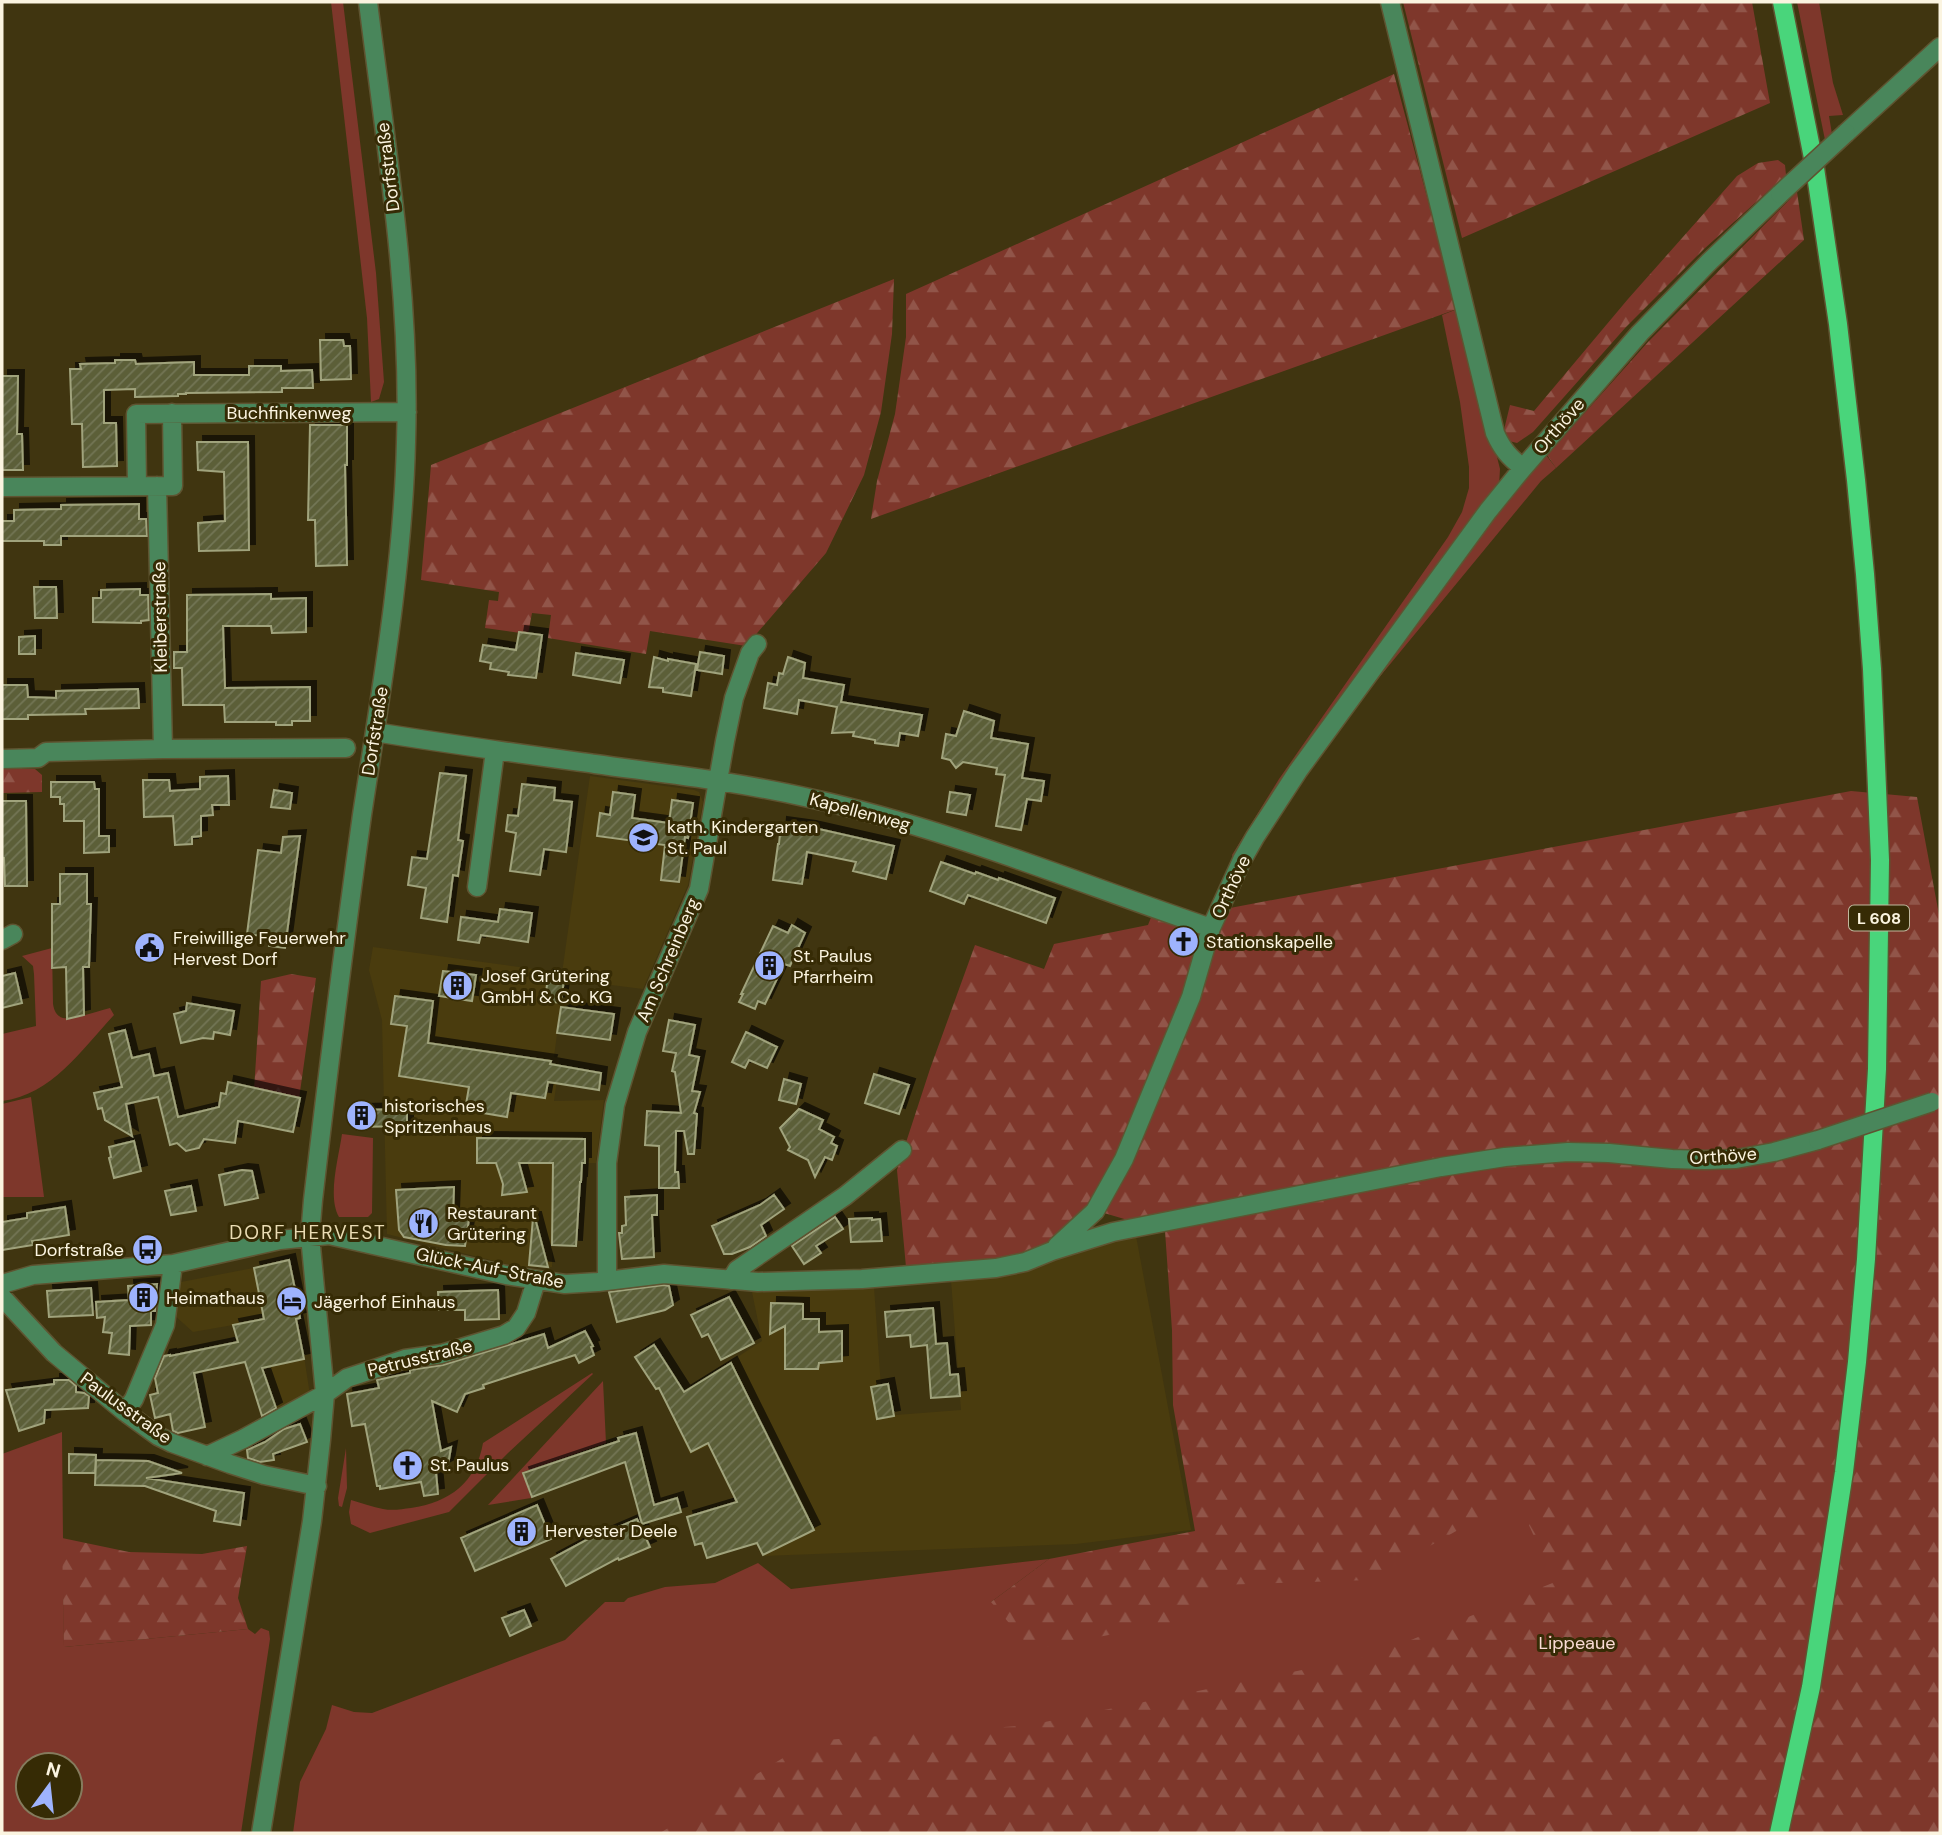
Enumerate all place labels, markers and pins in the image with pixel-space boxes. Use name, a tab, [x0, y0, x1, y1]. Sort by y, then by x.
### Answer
place label: kath. Kindergarten St. Paul	[667, 815, 818, 860]
school or university icon: kath. Kindergarten St. Paul	[627, 820, 661, 854]
church icon: Stationskapelle	[1166, 925, 1200, 959]
place label: Freiwillige Feuerwehr Hervest Dorf	[173, 926, 346, 971]
place label: Stationskapelle	[1206, 930, 1333, 954]
public building icon: Freiwillige Feuerwehr Hervest Dorf	[133, 931, 167, 965]
place label: St. Paulus Pfarrheim	[793, 944, 873, 989]
building icon: St. Paulus Pfarrheim	[753, 949, 787, 983]
place label: Josef Grütering GmbH & Co. KG	[481, 964, 612, 1009]
building icon: Josef Grütering GmbH & Co. KG	[441, 969, 475, 1003]
place label: historisches Spritzenhaus	[384, 1094, 492, 1139]
building icon: historisches Spritzenhaus	[344, 1099, 378, 1133]
place label: Restaurant Grütering	[447, 1201, 537, 1246]
restaurant icon: Restaurant Grütering	[407, 1206, 441, 1240]
bus stop icon: Dorfstraße	[130, 1233, 164, 1267]
place label: Dorfstraße	[34, 1238, 124, 1262]
building icon: Heimathaus	[126, 1281, 160, 1315]
hotel icon: Jägerhof Einhaus	[274, 1285, 308, 1319]
place label: Heimathaus	[166, 1286, 265, 1310]
place label: Jägerhof Einhaus	[314, 1290, 456, 1314]
church icon: St. Paulus	[390, 1448, 424, 1482]
place label: St. Paulus	[430, 1453, 509, 1477]
building icon: Hervester Deele	[505, 1514, 539, 1548]
place label: Hervester Deele	[545, 1519, 678, 1543]

